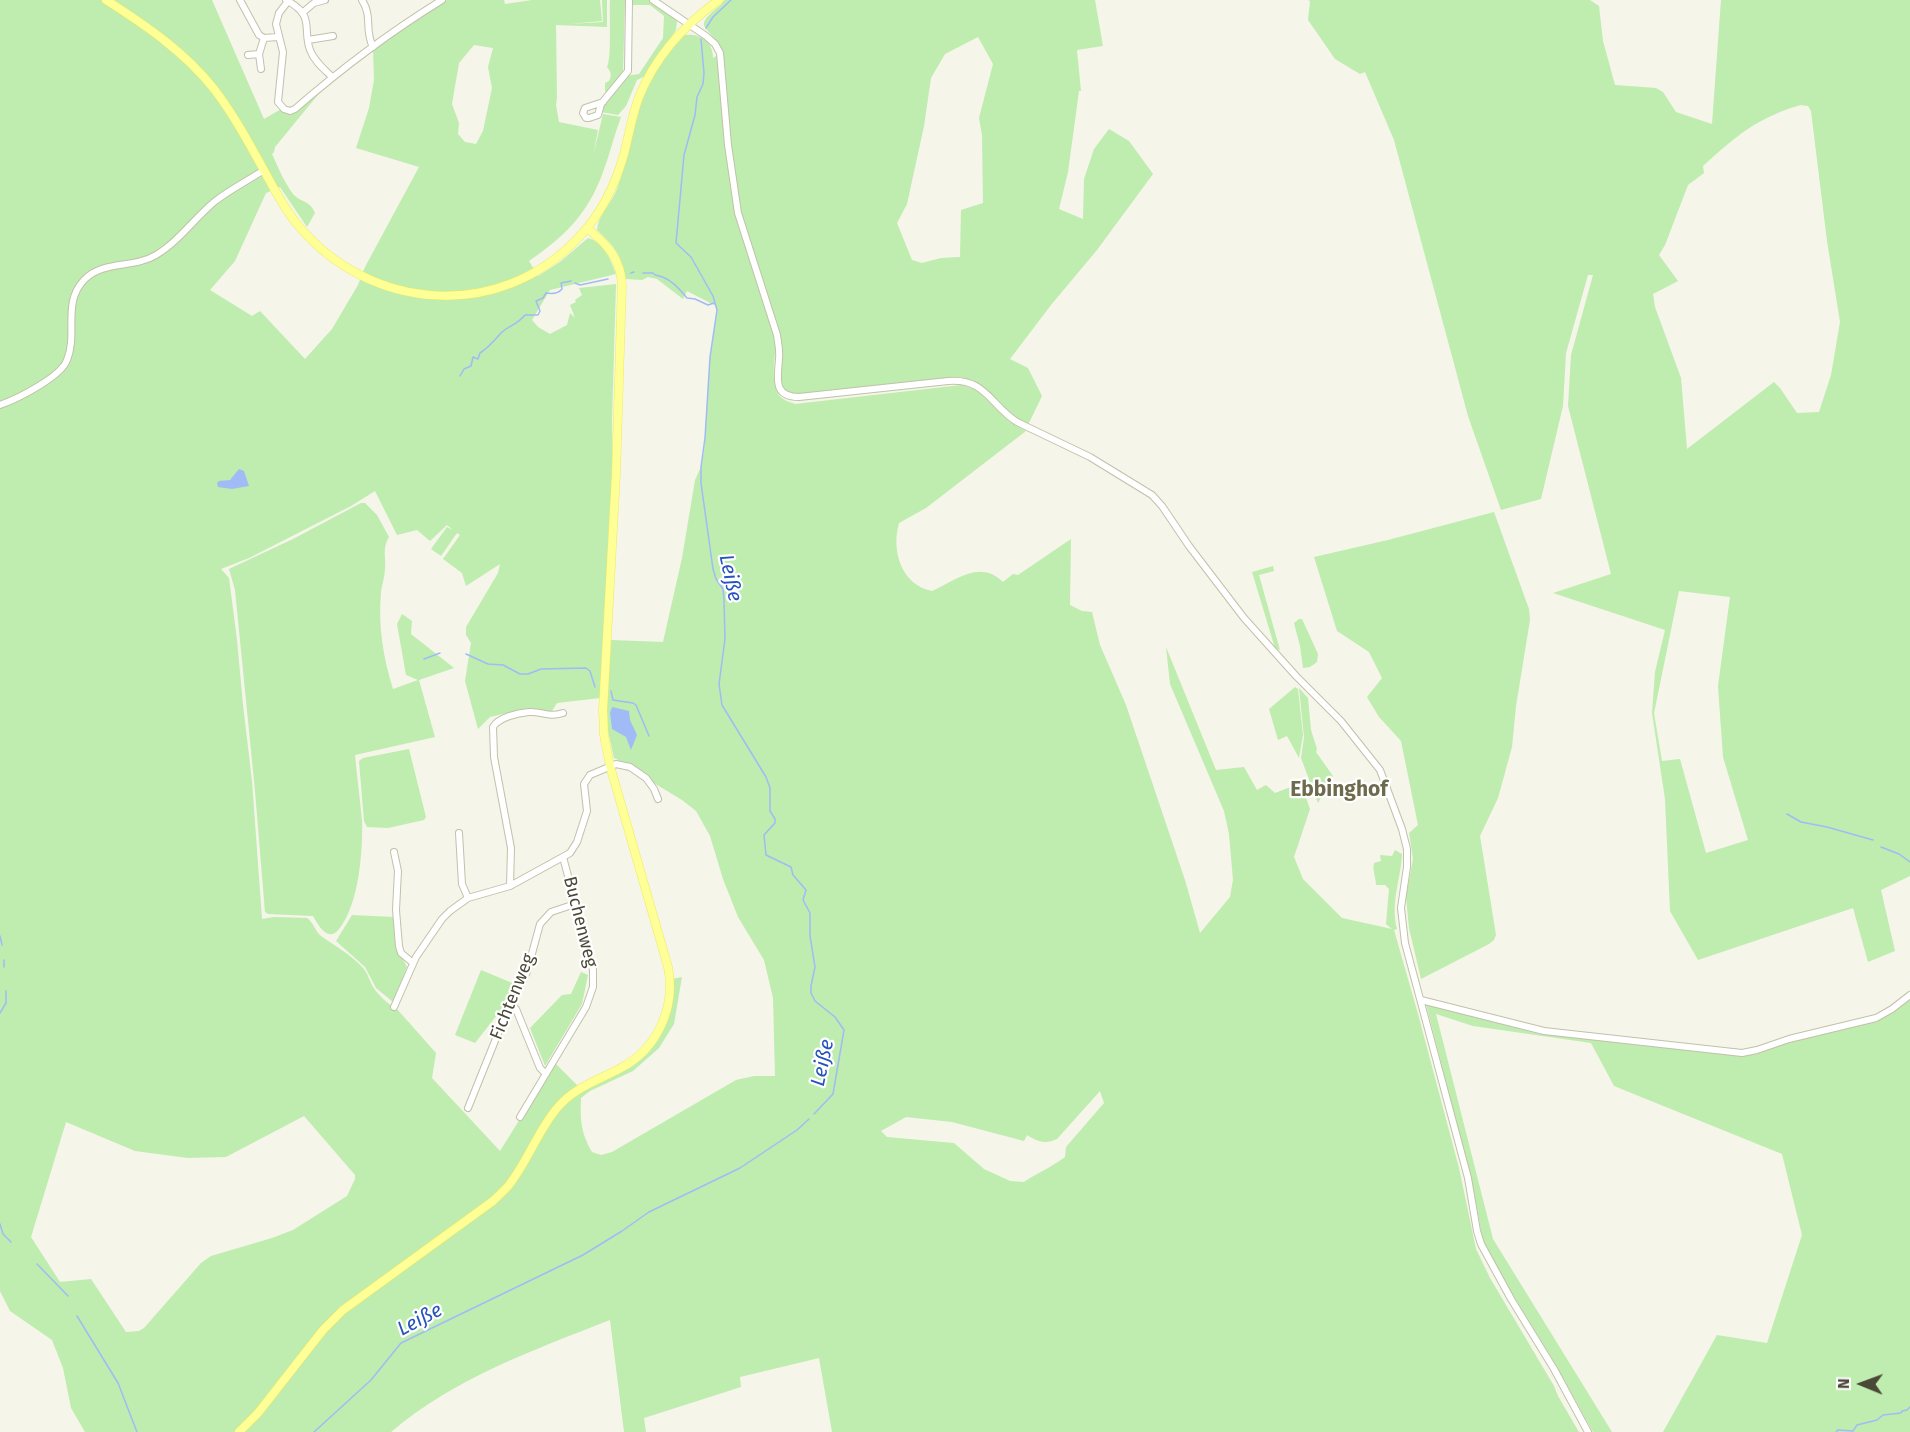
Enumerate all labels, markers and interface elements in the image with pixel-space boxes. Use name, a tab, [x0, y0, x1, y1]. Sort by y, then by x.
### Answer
water label: Leiße	[713, 552, 747, 604]
district label: Ebbinghof	[1290, 777, 1388, 803]
street label: Buchenweg	[558, 874, 602, 970]
street label: Fichtenweg	[486, 951, 540, 1043]
water label: Leiße	[806, 1037, 840, 1089]
water label: Leiße	[393, 1298, 447, 1342]
north arrow	[1832, 1354, 1892, 1414]
text: N	[1834, 1378, 1853, 1389]

